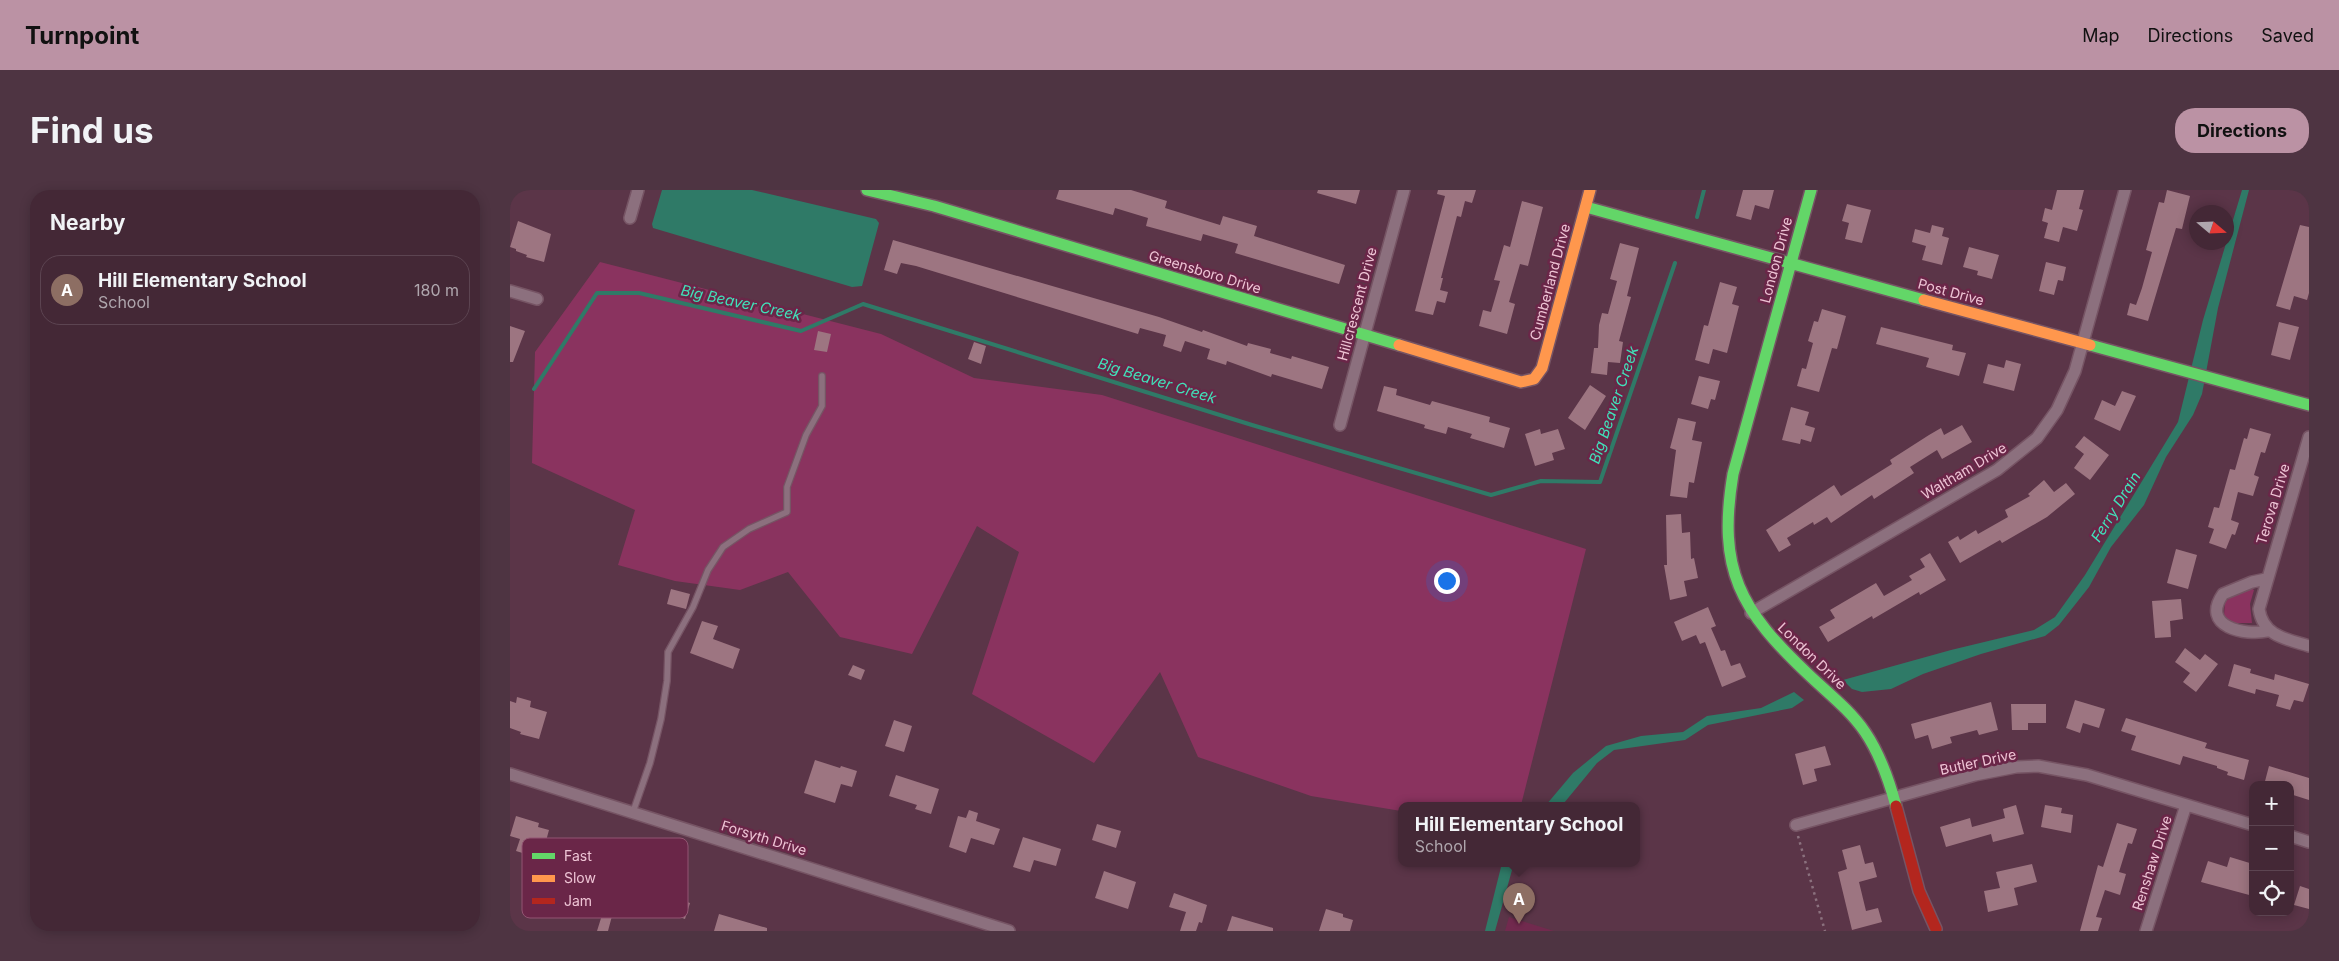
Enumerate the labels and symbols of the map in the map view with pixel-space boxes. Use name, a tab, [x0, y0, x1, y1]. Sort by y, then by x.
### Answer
north arrow	[2189, 205, 2234, 250]
street label: London Drive	[1756, 215, 1795, 305]
street label: Cumberland Drive	[1526, 222, 1573, 342]
street label: Hillcrescent Drive	[1333, 245, 1380, 363]
street label: Greensboro Drive	[1147, 246, 1263, 297]
street label: Post Drive	[1916, 275, 1986, 309]
water label: Big Beaver Creek	[679, 280, 804, 325]
water label: Big Beaver Creek	[1585, 343, 1643, 466]
water label: Big Beaver Creek	[1096, 353, 1219, 408]
street label: Waltham Drive	[1918, 439, 2009, 503]
street label: Terova Drive	[2252, 461, 2293, 546]
water label: Ferry Drain	[2087, 468, 2145, 545]
your location	[1434, 568, 1460, 594]
street label: London Drive	[1775, 619, 1850, 692]
street label: Butler Drive	[1938, 745, 2018, 778]
street label: Renshaw Drive	[2128, 813, 2175, 913]
street label: Forsyth Drive	[719, 816, 809, 859]
legend	[522, 838, 688, 918]
text: Fast	[564, 847, 592, 864]
text: Slow	[564, 869, 596, 886]
pin: A	[1503, 883, 1535, 924]
text: Jam	[564, 892, 592, 909]

